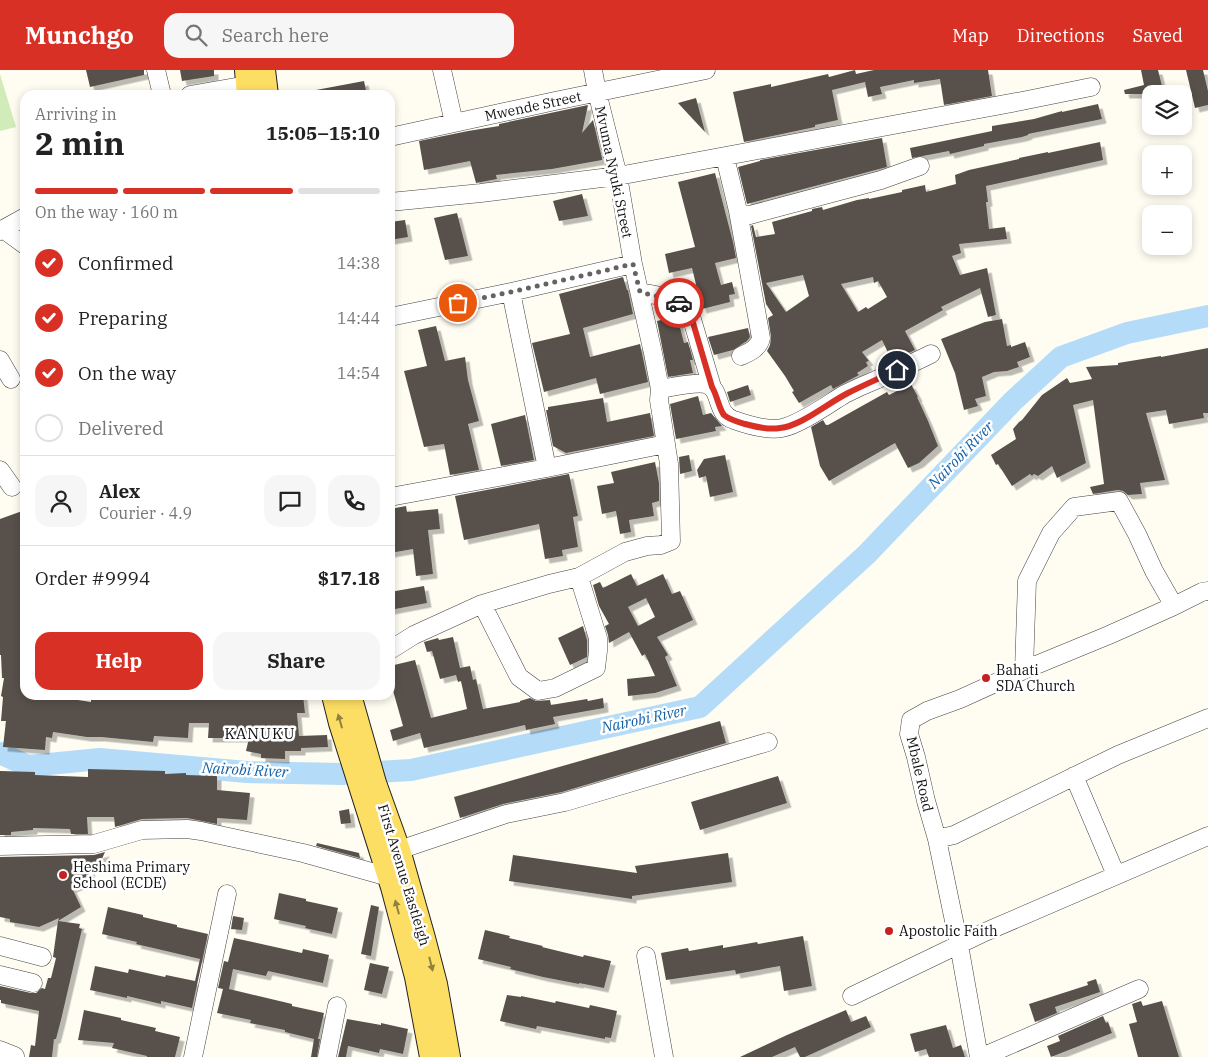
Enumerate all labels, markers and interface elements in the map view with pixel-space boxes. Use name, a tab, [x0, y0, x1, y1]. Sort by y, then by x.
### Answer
search box	[164, 13, 514, 58]
text: Munchgo	[25, 19, 134, 51]
icon: search	[182, 21, 210, 49]
text: Search here	[222, 23, 329, 47]
text: Map	[952, 24, 989, 47]
text: Directions	[1017, 24, 1105, 47]
text: Saved	[1133, 24, 1183, 47]
map controls	[1142, 85, 1192, 255]
button: layers	[1142, 85, 1192, 135]
street label: Mwende Street	[483, 87, 583, 125]
text: Arriving in	[35, 104, 117, 124]
street label: Mvuma Nyuki Street	[591, 104, 637, 240]
text: 15:05–15:10	[266, 121, 380, 145]
text: 2 min	[35, 122, 125, 164]
button: +	[1142, 145, 1192, 195]
text: On the way · 160 m	[35, 202, 178, 222]
button: −	[1142, 205, 1192, 255]
icon: check	[35, 249, 63, 277]
text: Confirmed	[78, 251, 173, 275]
text: 14:38	[337, 253, 380, 273]
courier	[654, 278, 704, 328]
pin	[437, 282, 479, 324]
icon: bag	[444, 289, 472, 317]
icon: car	[665, 289, 693, 317]
icon: check	[35, 304, 63, 332]
text: Preparing	[78, 306, 167, 330]
text: 14:44	[337, 308, 380, 328]
pin	[876, 349, 918, 391]
icon: home	[883, 356, 911, 384]
icon: check	[35, 359, 63, 387]
text: On the way	[78, 361, 176, 385]
text: 14:54	[337, 363, 380, 383]
text: Delivered	[78, 416, 164, 440]
water label: Nairobi River	[923, 417, 998, 493]
button: person	[35, 475, 87, 527]
button: chat	[264, 475, 316, 527]
button: phone	[328, 475, 380, 527]
text: Alex	[99, 479, 140, 503]
text: Courier · 4.9	[99, 503, 192, 523]
text: Order #9994	[35, 566, 150, 590]
text: $17.18	[318, 566, 380, 590]
button: Help	[35, 632, 203, 690]
button: Share	[213, 632, 380, 690]
place label: Bahati SDA Church	[996, 661, 1076, 695]
marker: Bahati SDA Church	[980, 672, 992, 684]
water label: Nairobi River	[599, 700, 689, 737]
one-way arrow	[335, 713, 343, 728]
district label: KANUKU	[224, 724, 296, 743]
street label: Mbale Road	[903, 735, 938, 814]
water label: Nairobi River	[200, 758, 289, 781]
street label: First Avenue Eastleigh	[374, 802, 434, 948]
place label: Heshima Primary School (ECDE)	[73, 858, 191, 892]
marker: Heshima Primary School (ECDE)	[57, 869, 69, 881]
one-way arrow	[393, 900, 401, 915]
place label: Apostolic Faith	[899, 922, 998, 940]
marker: Apostolic Faith	[883, 925, 895, 937]
one-way arrow	[427, 956, 435, 971]

